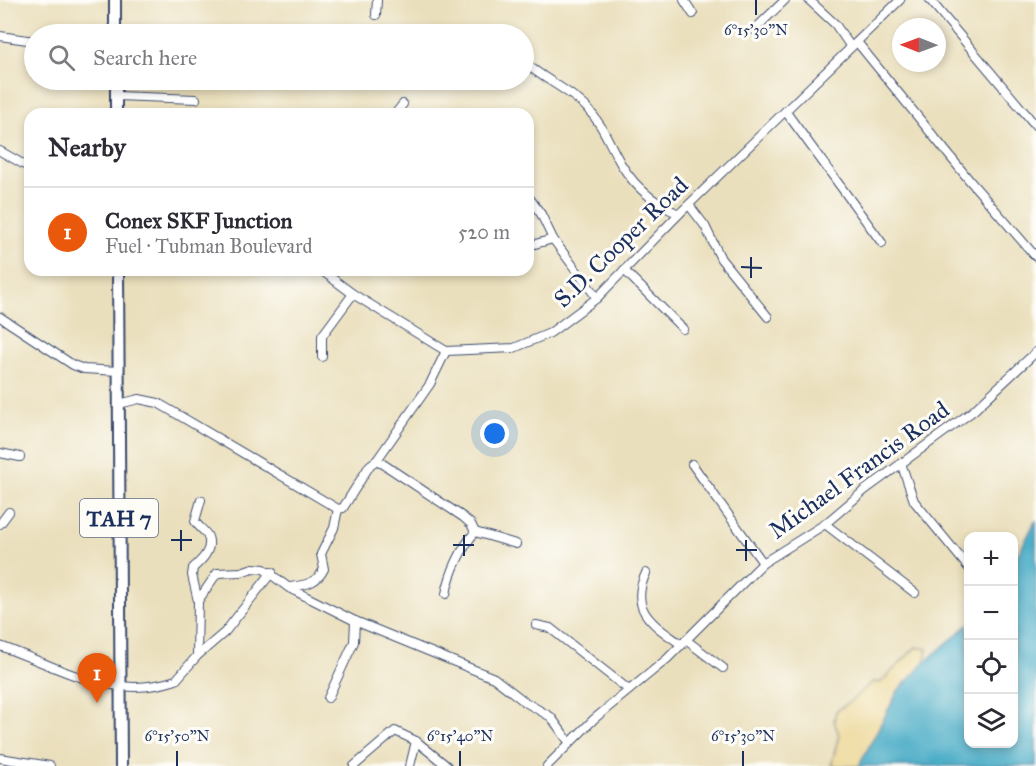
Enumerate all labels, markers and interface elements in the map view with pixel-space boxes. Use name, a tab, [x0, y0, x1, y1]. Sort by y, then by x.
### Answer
north arrow	[892, 18, 946, 72]
text: 6°15'30"N	[724, 21, 788, 39]
search box	[24, 24, 534, 90]
icon: search	[45, 41, 78, 74]
text: Search here	[93, 44, 197, 71]
text: Nearby	[48, 131, 126, 163]
street label: S.D. Cooper Road	[547, 170, 695, 314]
text: Conex SKF Junction	[105, 207, 292, 234]
text: 1	[64, 220, 71, 244]
text: 520 m	[458, 220, 510, 244]
text: Fuel · Tubman Boulevard	[105, 234, 312, 258]
street label: Michael Francis Road	[763, 395, 955, 545]
your location	[480, 419, 509, 448]
road number: TAH 7	[80, 499, 158, 537]
map controls	[964, 532, 1018, 748]
button: +	[964, 532, 1018, 586]
button: −	[964, 586, 1018, 640]
button: locate	[964, 640, 1018, 694]
pin: 1	[78, 654, 116, 703]
button: layers	[964, 694, 1018, 748]
text: 6°15'50"N	[144, 727, 210, 745]
text: 6°15'40"N	[427, 727, 493, 745]
text: 6°15'30"N	[711, 727, 775, 745]

